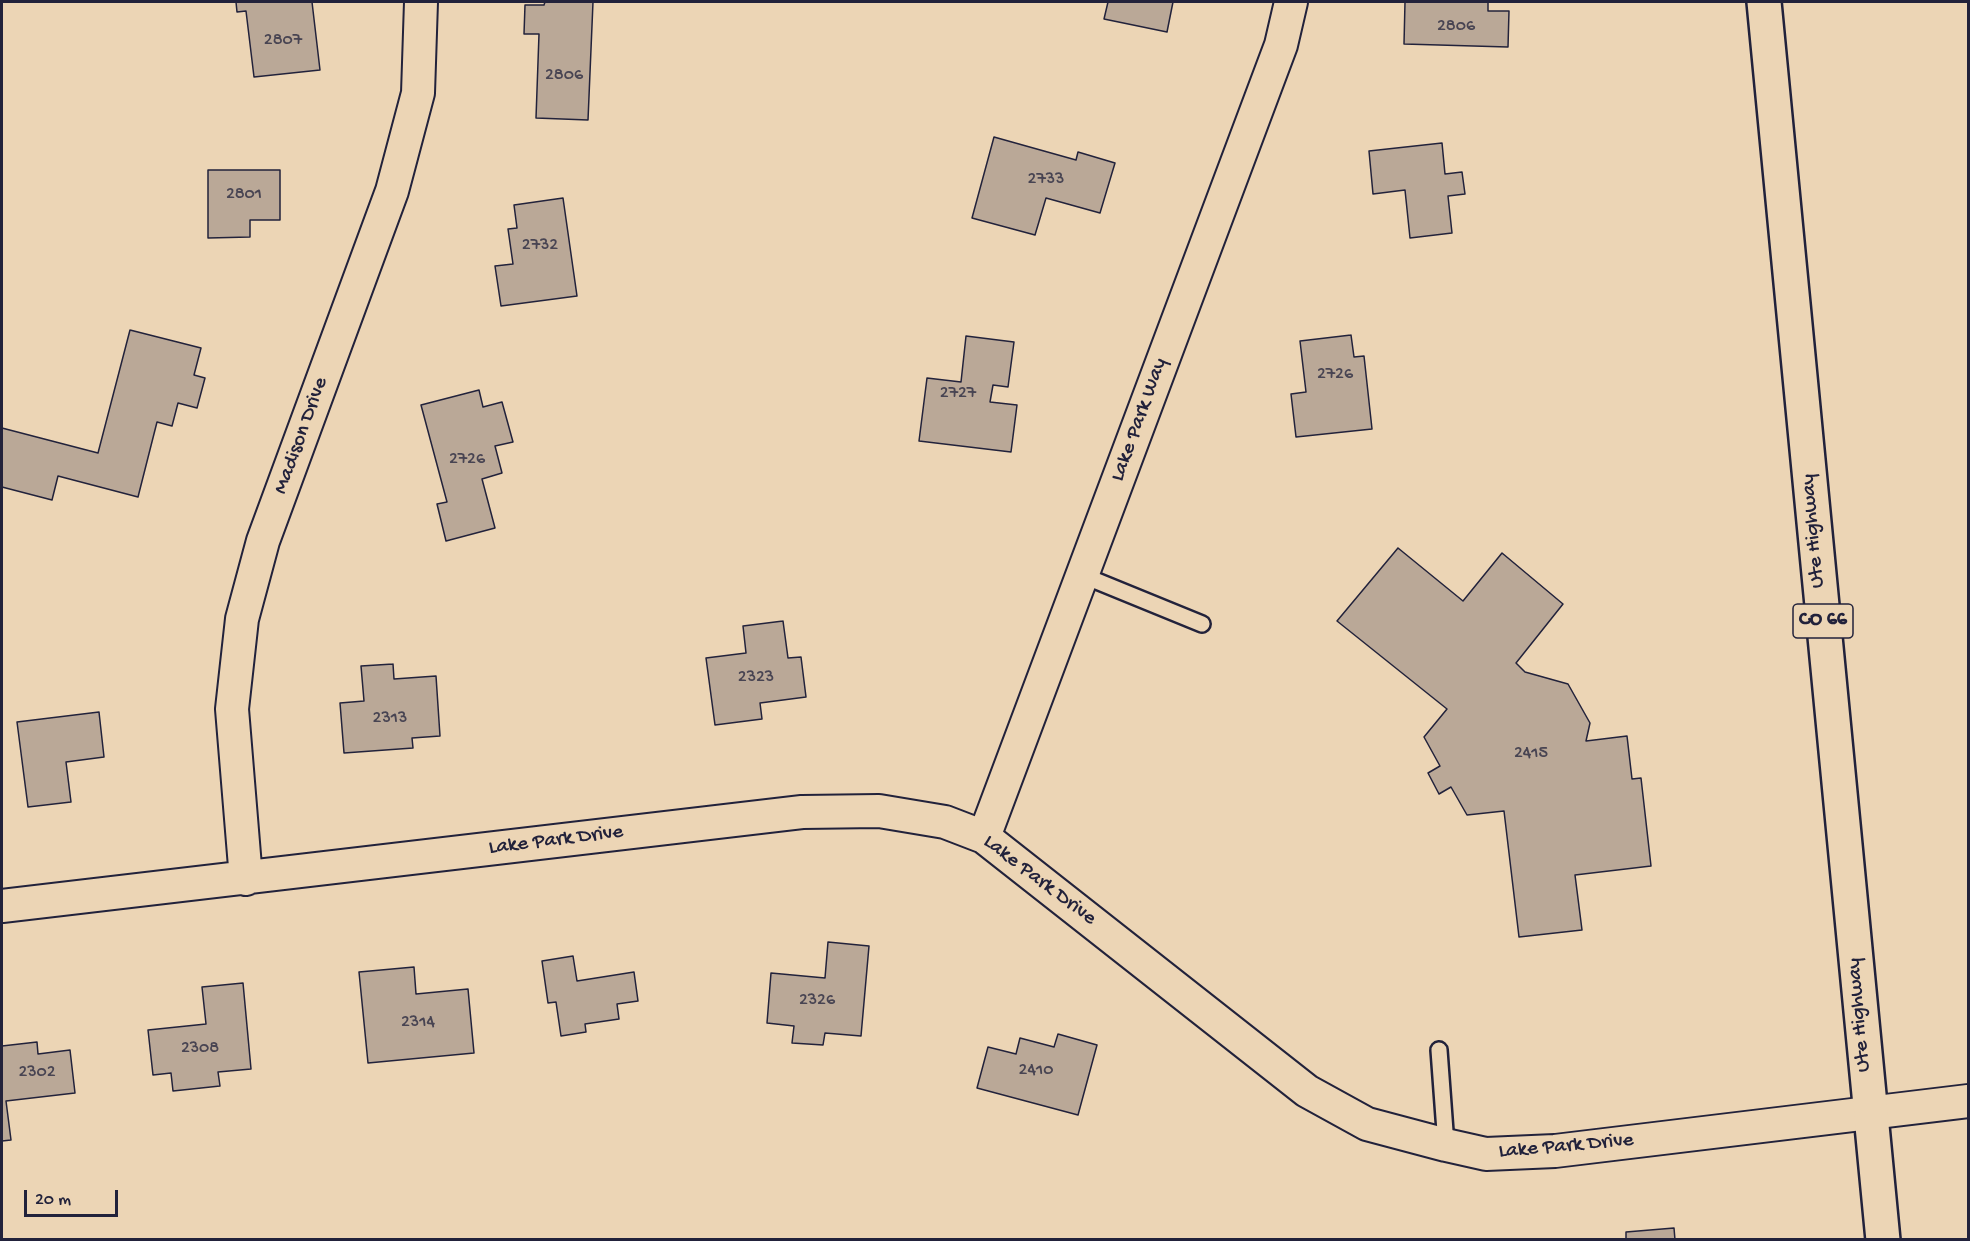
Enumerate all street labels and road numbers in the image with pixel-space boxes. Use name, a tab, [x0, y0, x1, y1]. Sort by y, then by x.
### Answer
street label: Lake Park Way	[1106, 355, 1174, 485]
street label: Madison Drive	[269, 374, 335, 498]
street label: Ute Highway	[1796, 473, 1832, 589]
road number: CO 66	[1793, 604, 1853, 638]
street label: Lake Park Drive	[487, 820, 625, 862]
street label: Lake Park Drive	[977, 830, 1101, 932]
street label: Ute Highway	[1842, 957, 1878, 1073]
street label: Lake Park Drive	[1498, 1129, 1634, 1165]

